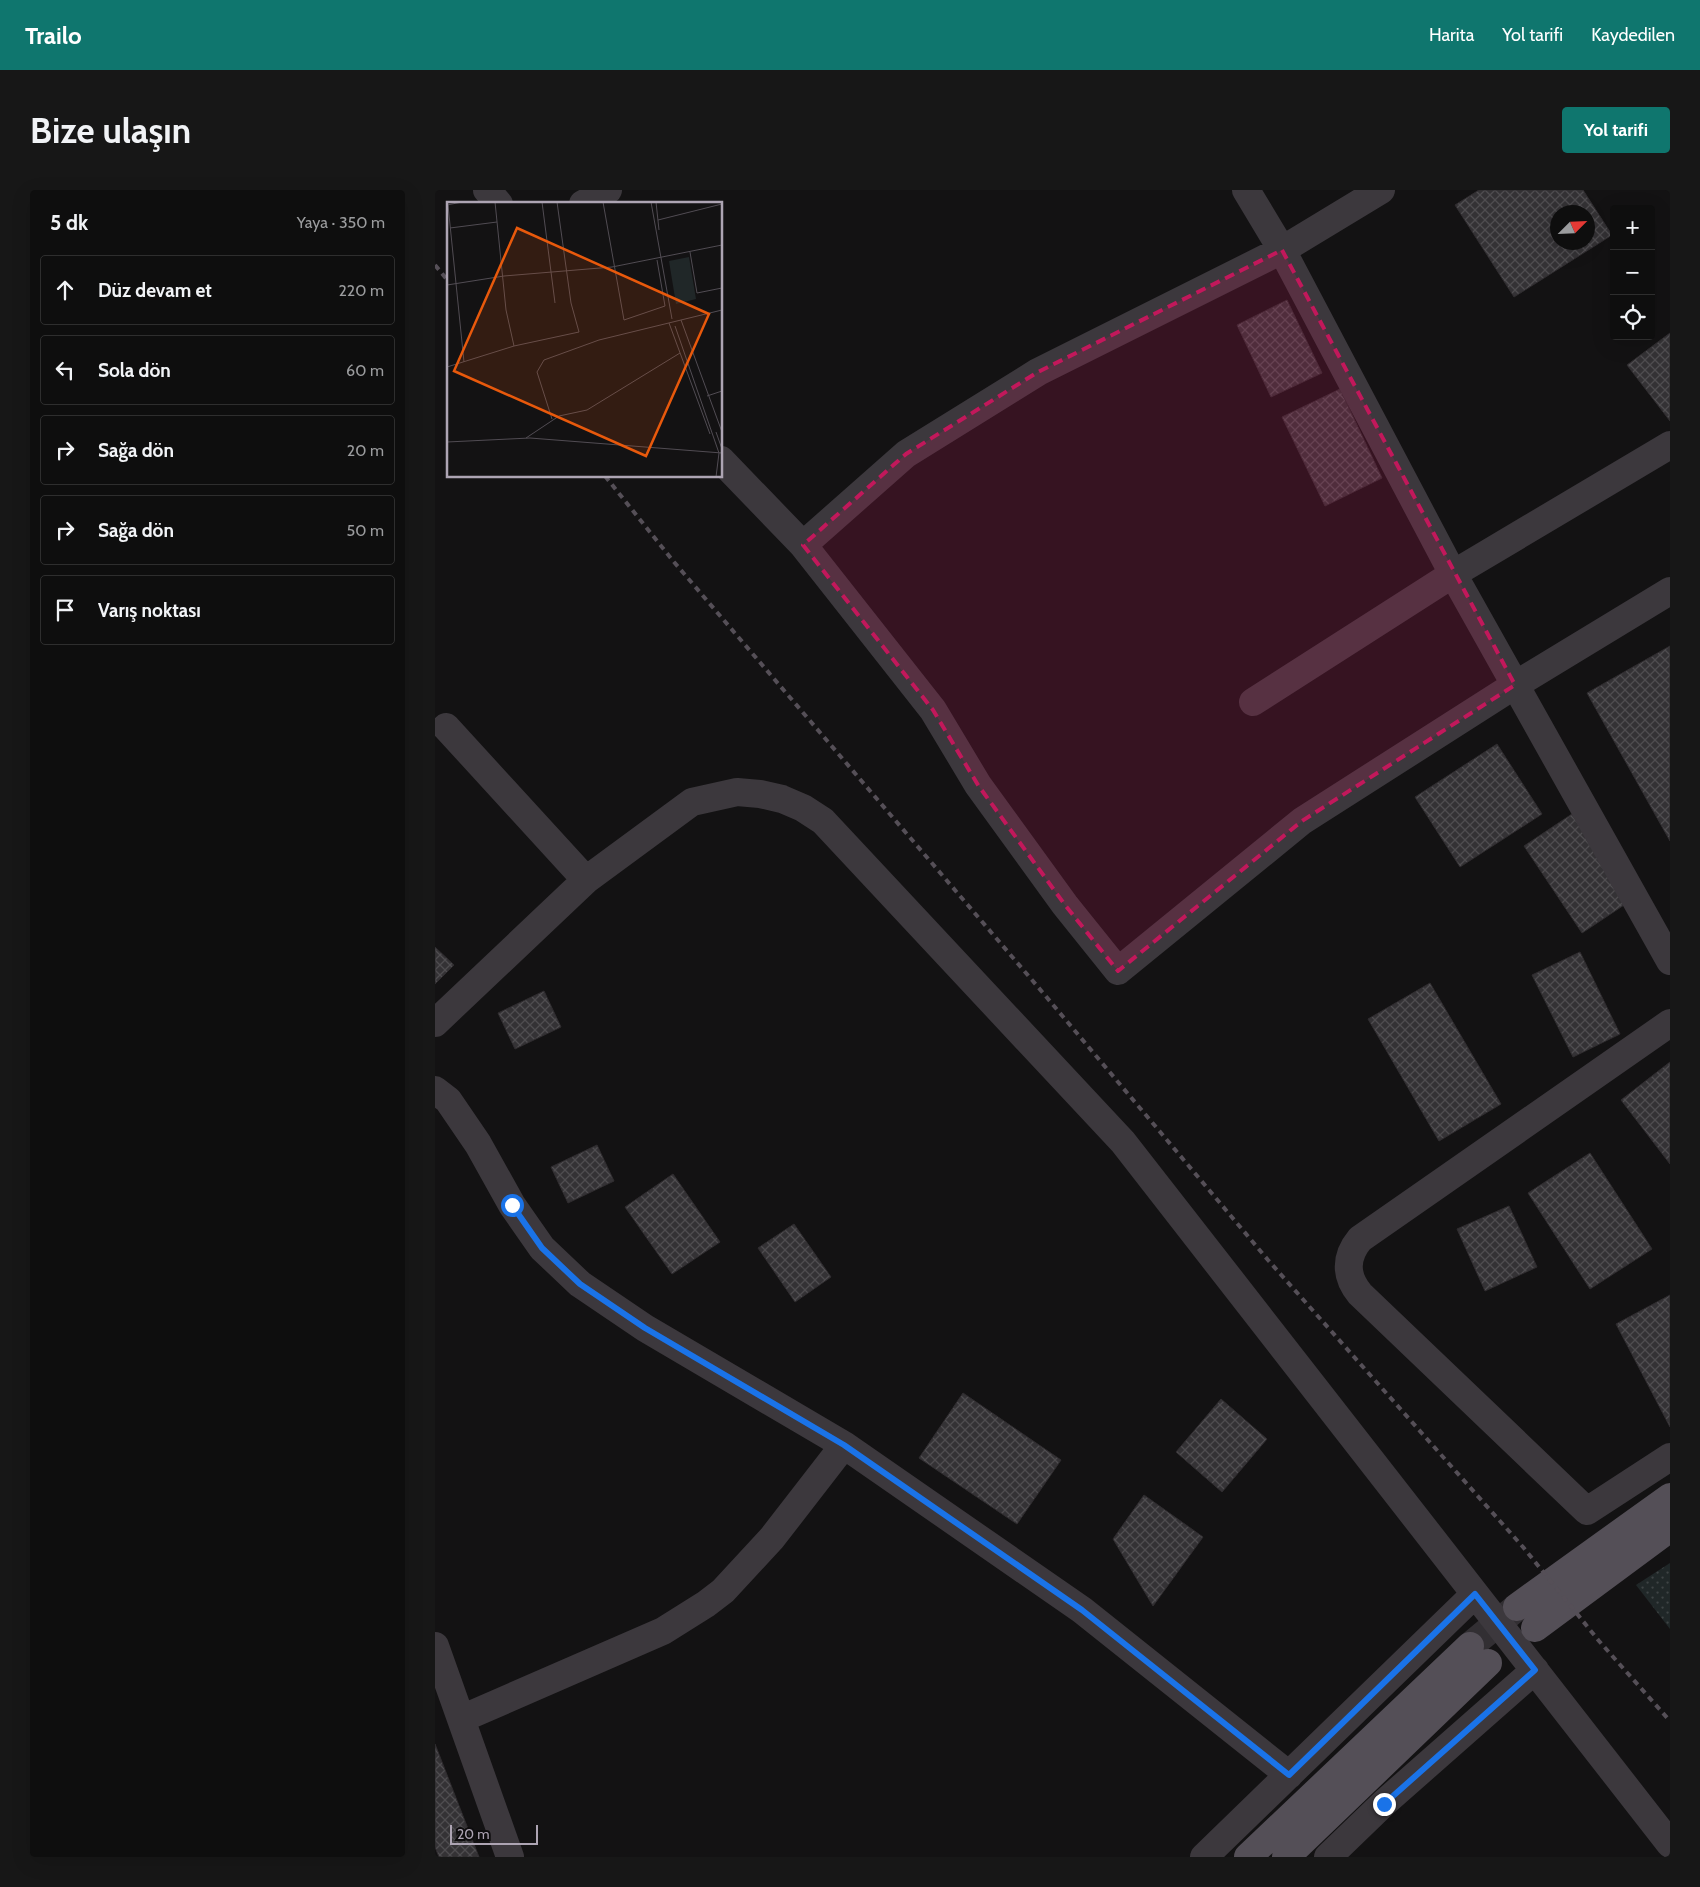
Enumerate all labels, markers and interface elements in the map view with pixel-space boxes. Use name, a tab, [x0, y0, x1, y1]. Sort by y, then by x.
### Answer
text: Trailo	[25, 21, 82, 50]
text: Harita	[1429, 24, 1474, 46]
text: Yol tarifi	[1502, 24, 1563, 46]
text: Kaydedilen	[1591, 24, 1675, 46]
button: Yol tarifi	[1562, 107, 1670, 153]
text: Bize ulaşın	[30, 109, 191, 152]
inset map	[447, 202, 723, 478]
north arrow	[1550, 205, 1595, 250]
map controls	[1610, 205, 1655, 340]
button: +	[1610, 205, 1655, 250]
text: 5 dk	[50, 210, 88, 235]
text: Yaya · 350 m	[297, 213, 385, 232]
button: −	[1610, 250, 1655, 295]
icon: ahead	[51, 276, 79, 304]
text: Düz devam et	[98, 279, 212, 302]
text: 220 m	[338, 281, 384, 300]
button: locate	[1610, 295, 1655, 340]
icon: left	[51, 356, 79, 384]
text: Sola dön	[98, 359, 171, 382]
text: 60 m	[346, 361, 384, 380]
icon: right	[51, 436, 79, 464]
text: Sağa dön	[98, 439, 174, 462]
text: 20 m	[347, 441, 384, 460]
icon: right	[51, 516, 79, 544]
text: Sağa dön	[98, 519, 174, 542]
text: 50 m	[347, 521, 384, 540]
icon: arrive	[51, 596, 79, 624]
text: Varış noktası	[98, 599, 201, 622]
route start	[501, 1194, 524, 1217]
route end	[1373, 1793, 1396, 1816]
scale bar	[450, 1822, 537, 1845]
text: 20 m	[457, 1825, 490, 1843]

